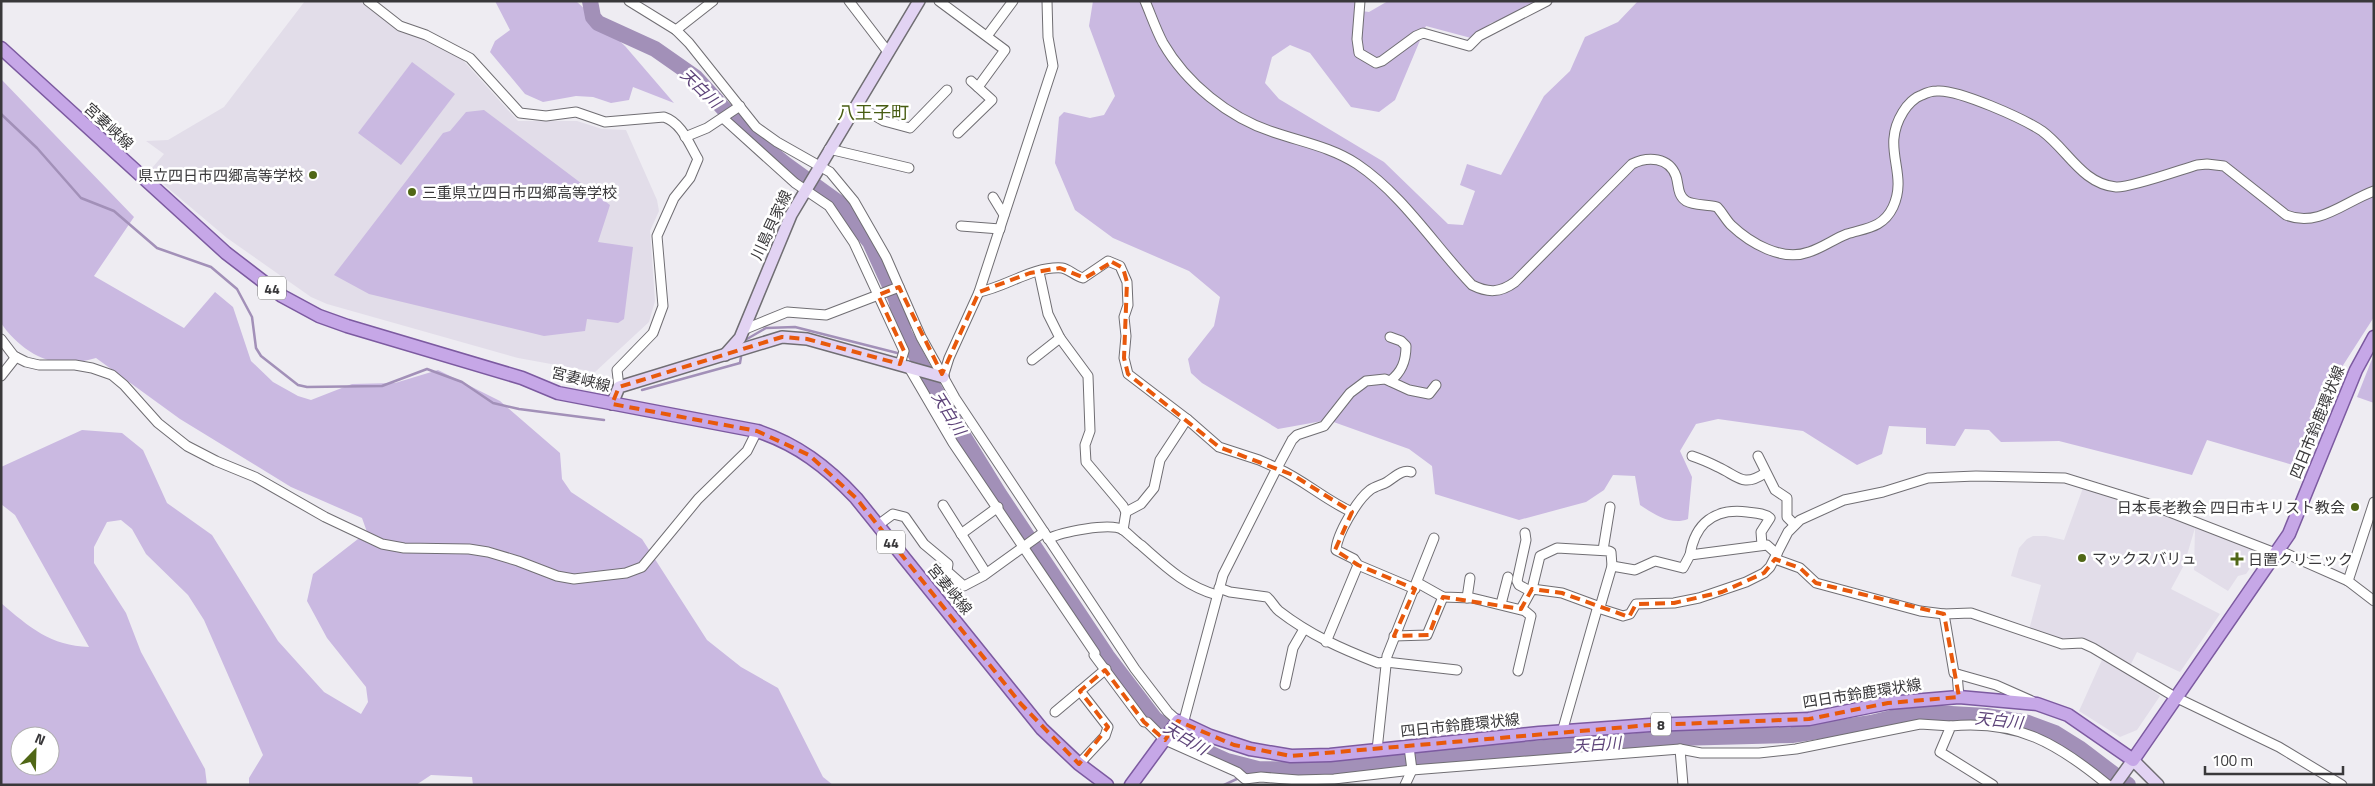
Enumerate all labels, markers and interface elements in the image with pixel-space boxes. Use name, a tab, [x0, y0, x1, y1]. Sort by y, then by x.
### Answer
water label: 天白川	[675, 63, 728, 115]
street label: 宮妻峡線	[79, 97, 139, 155]
district label: 八王子町	[837, 99, 909, 126]
place label: 県立四日市四郷高等学校	[138, 164, 303, 187]
marker: 県立四日市四郷高等学校	[307, 169, 319, 181]
place label: 三重県立四日市四郷高等学校	[422, 181, 617, 204]
marker: 三重県立四日市四郷高等学校	[406, 186, 418, 198]
street label: 川島貝家線	[745, 186, 797, 264]
road number: 44	[258, 276, 286, 300]
street label: 宮妻峡線	[549, 361, 613, 397]
street label: 四日市鈴鹿環状線	[2284, 362, 2350, 482]
water label: 天白川	[926, 386, 973, 441]
place label: 日本長老教会 四日市キリスト教会	[2117, 496, 2345, 519]
marker: 日本長老教会 四日市キリスト教会	[2349, 501, 2361, 513]
road number: 44	[877, 530, 905, 554]
place label: マックスバリュ	[2092, 547, 2197, 570]
place label: 日置クリニック	[2248, 548, 2353, 571]
marker: マックスバリュ	[2076, 552, 2088, 564]
marker: 日置クリニック	[2230, 552, 2244, 566]
street label: 宮妻峡線	[922, 558, 978, 620]
street label: 四日市鈴鹿環状線	[1801, 672, 1923, 714]
water label: 天白川	[1974, 706, 2026, 735]
street label: 四日市鈴鹿環状線	[1399, 707, 1521, 743]
road number: 8	[1651, 712, 1671, 736]
water label: 天白川	[1159, 715, 1214, 762]
north arrow	[10, 726, 60, 776]
text: N	[32, 727, 49, 750]
water label: 天白川	[1572, 730, 1624, 758]
scale bar	[2205, 744, 2342, 776]
text: 100 m	[2212, 749, 2253, 772]

